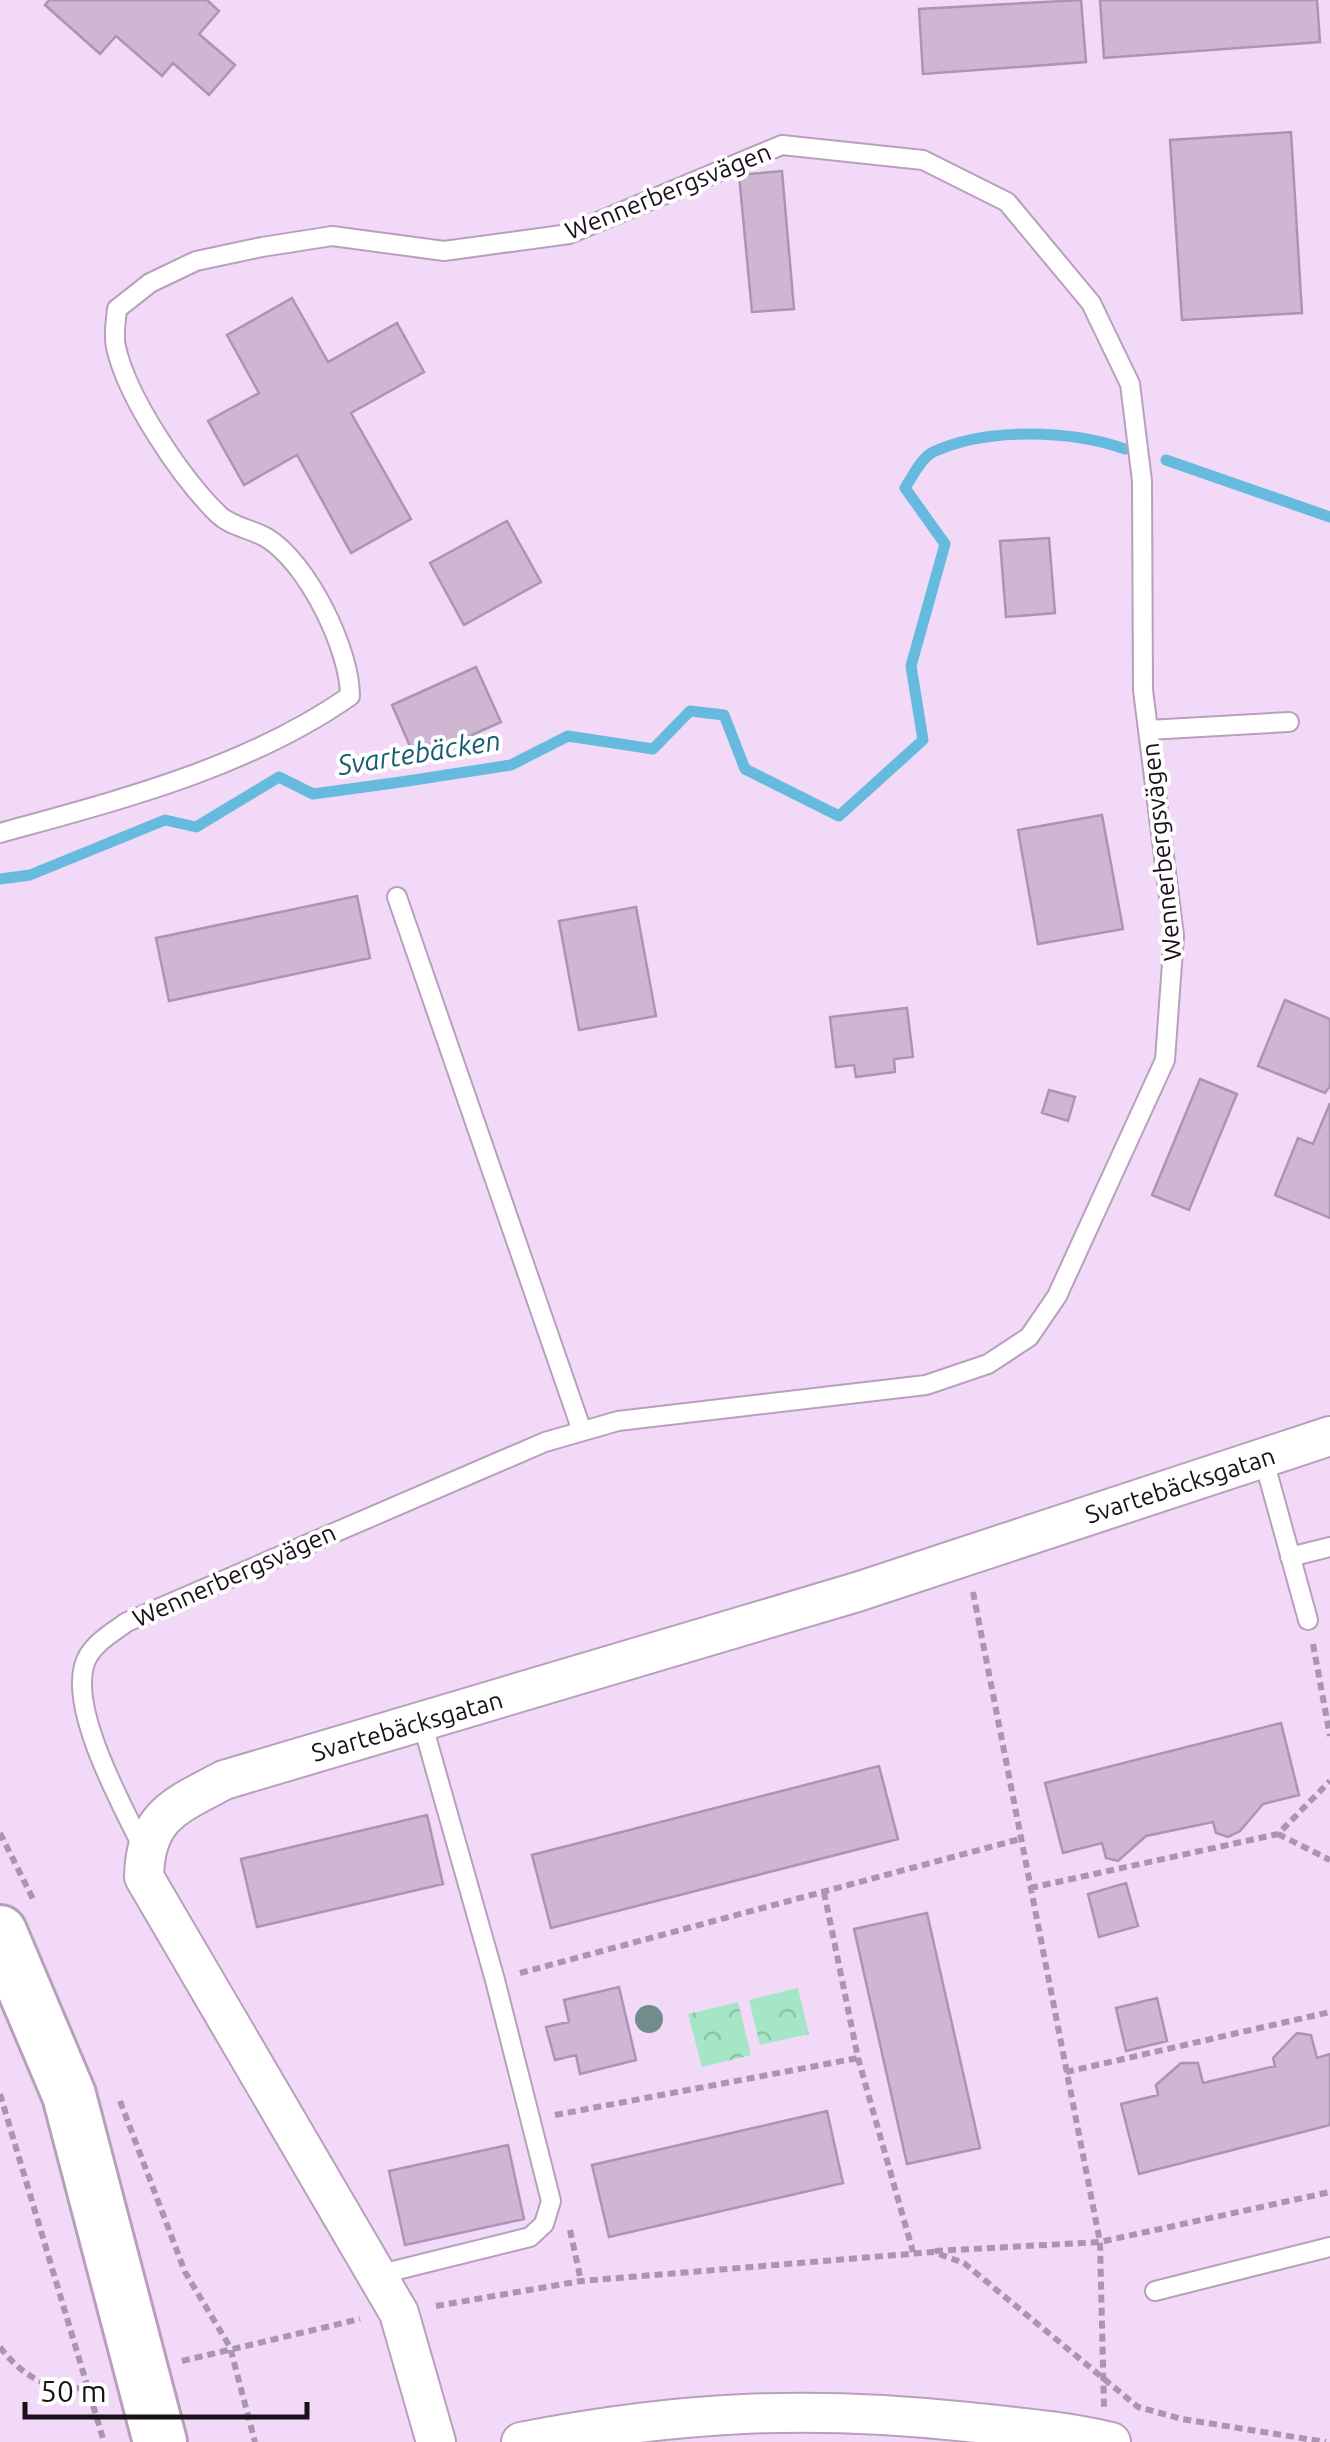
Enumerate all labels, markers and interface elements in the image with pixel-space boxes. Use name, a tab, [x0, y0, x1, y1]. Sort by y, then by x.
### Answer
street label: Wennerbergsvägen	[561, 137, 775, 245]
water label: Svartebäcken	[334, 724, 503, 780]
street label: Wennerbergsvägen	[1136, 742, 1186, 962]
street label: Svartebäcksgatan	[1082, 1441, 1278, 1529]
street label: Wennerbergsvägen	[128, 1518, 340, 1632]
street label: Svartebäcksgatan	[308, 1685, 506, 1767]
scale bar	[25, 2357, 308, 2419]
text: 50 m	[40, 2374, 107, 2408]

